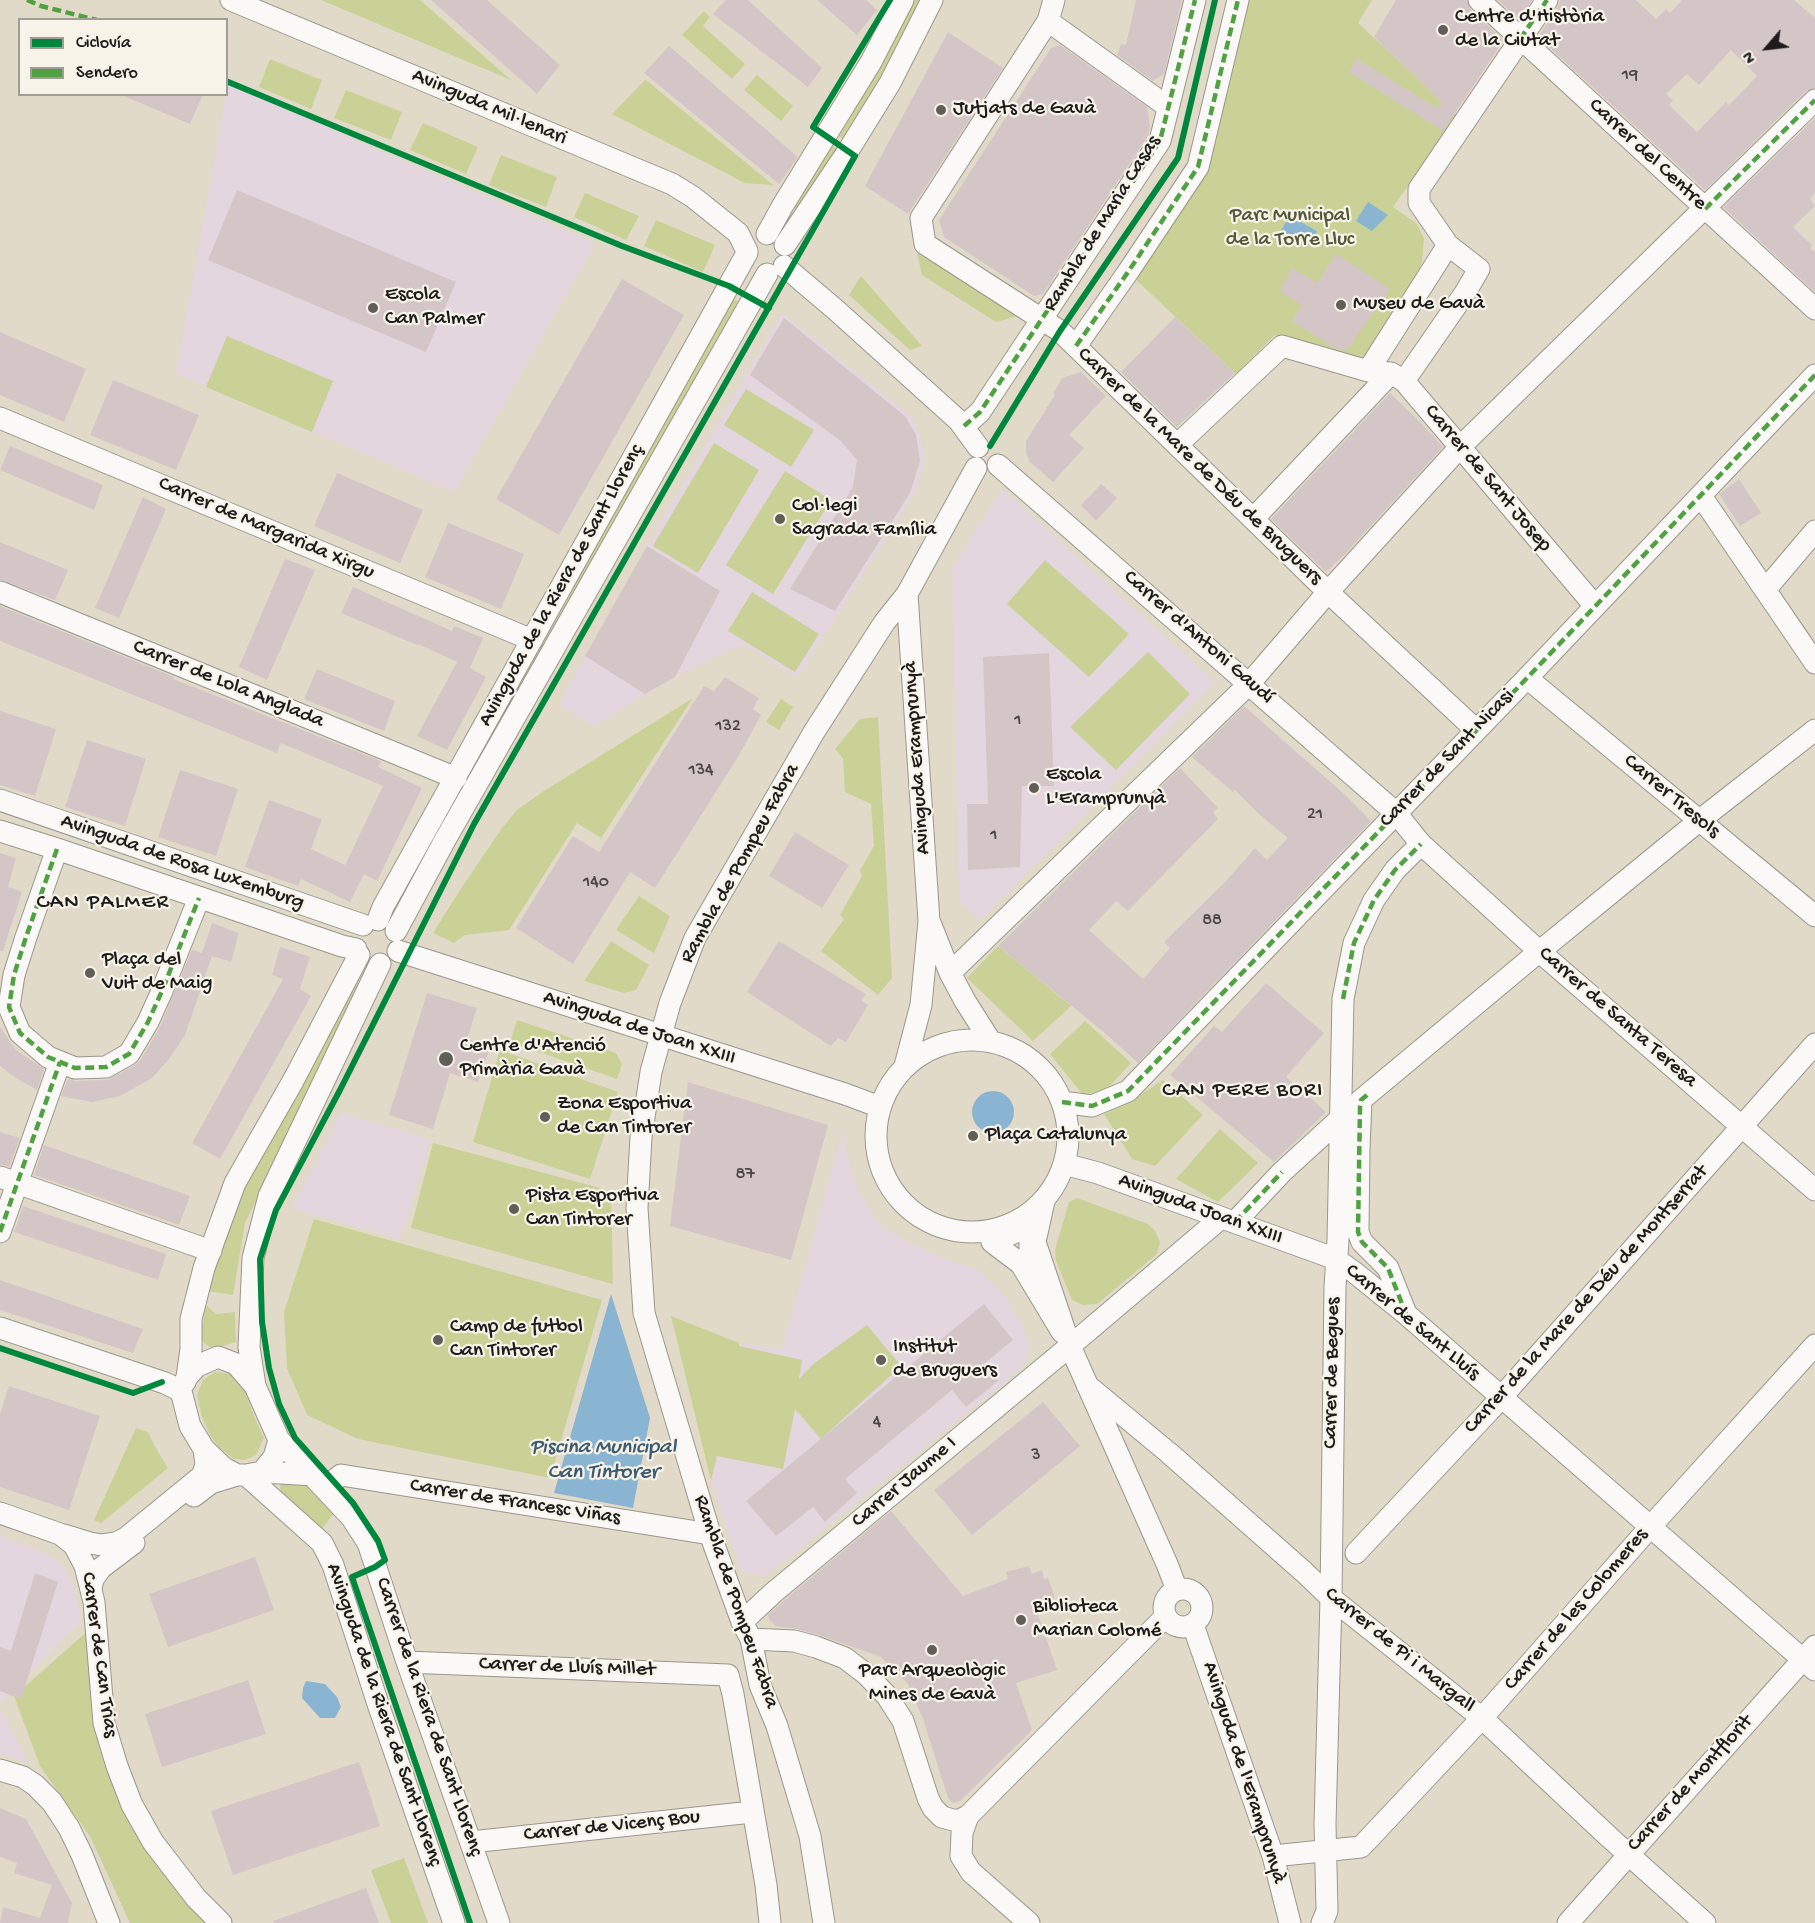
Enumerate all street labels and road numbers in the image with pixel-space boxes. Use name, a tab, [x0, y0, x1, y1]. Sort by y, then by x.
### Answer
street label: Avinguda Mil·lenari	[408, 64, 570, 152]
street label: Carrer del Centre	[1582, 94, 1712, 216]
street label: Rambla de Maria Casas	[1039, 131, 1167, 317]
street label: Carrer de la Mare de Déu de Bruguers	[1071, 343, 1327, 591]
street label: Carrer de Sant Josep	[1418, 400, 1556, 558]
street label: Avinguda de la Riera de Sant Llorenç	[474, 441, 650, 731]
street label: Carrer de Margarida Xirgu	[154, 472, 378, 586]
street label: Carrer d'Antoni Gaudí	[1117, 566, 1279, 710]
street label: Carrer de Lola Anglada	[129, 635, 327, 735]
street label: Avinguda Eramprunyà	[899, 661, 937, 855]
street label: Carrer de Sant Nicasi	[1375, 684, 1521, 834]
street label: Carrer Tresols	[1618, 749, 1724, 845]
street label: Rambla de Pompeu Fabra	[676, 760, 806, 968]
street label: Avinguda de Rosa Luxemburg	[57, 809, 307, 917]
street label: Carrer de Santa Teresa	[1532, 942, 1702, 1094]
street label: Avinguda de Joan XXIII	[540, 986, 738, 1072]
street label: Carrer de la Mare de Déu de Montserrat	[1459, 1160, 1715, 1440]
street label: Avinguda Joan XXIII	[1114, 1169, 1286, 1251]
street label: Carrer de Sant Lluís	[1339, 1259, 1485, 1387]
street label: Carrer de Begues	[1319, 1297, 1347, 1449]
street label: Carrer Jaume I	[847, 1432, 963, 1534]
street label: Carrer de Francesc Viñas	[408, 1474, 622, 1532]
street label: Rambla de Pompeu Fabra	[687, 1492, 783, 1712]
street label: Carrer de les Colomeres	[1500, 1524, 1654, 1696]
street label: Avinguda de la Riera de Sant Llorenç	[319, 1560, 447, 1870]
street label: Carrer de Can Trias	[74, 1571, 122, 1739]
street label: Carrer de la Riera de Sant Llorenç	[368, 1575, 488, 1859]
street label: Carrer de Pi i Margall	[1319, 1583, 1479, 1719]
street label: Carrer de Lluís Millet	[478, 1652, 656, 1684]
street label: Avinguda de l'Eramprunyà	[1195, 1659, 1291, 1887]
street label: Carrer de Montflorit	[1623, 1710, 1759, 1858]
street label: Carrer de Vicenç Bou	[523, 1805, 701, 1849]

